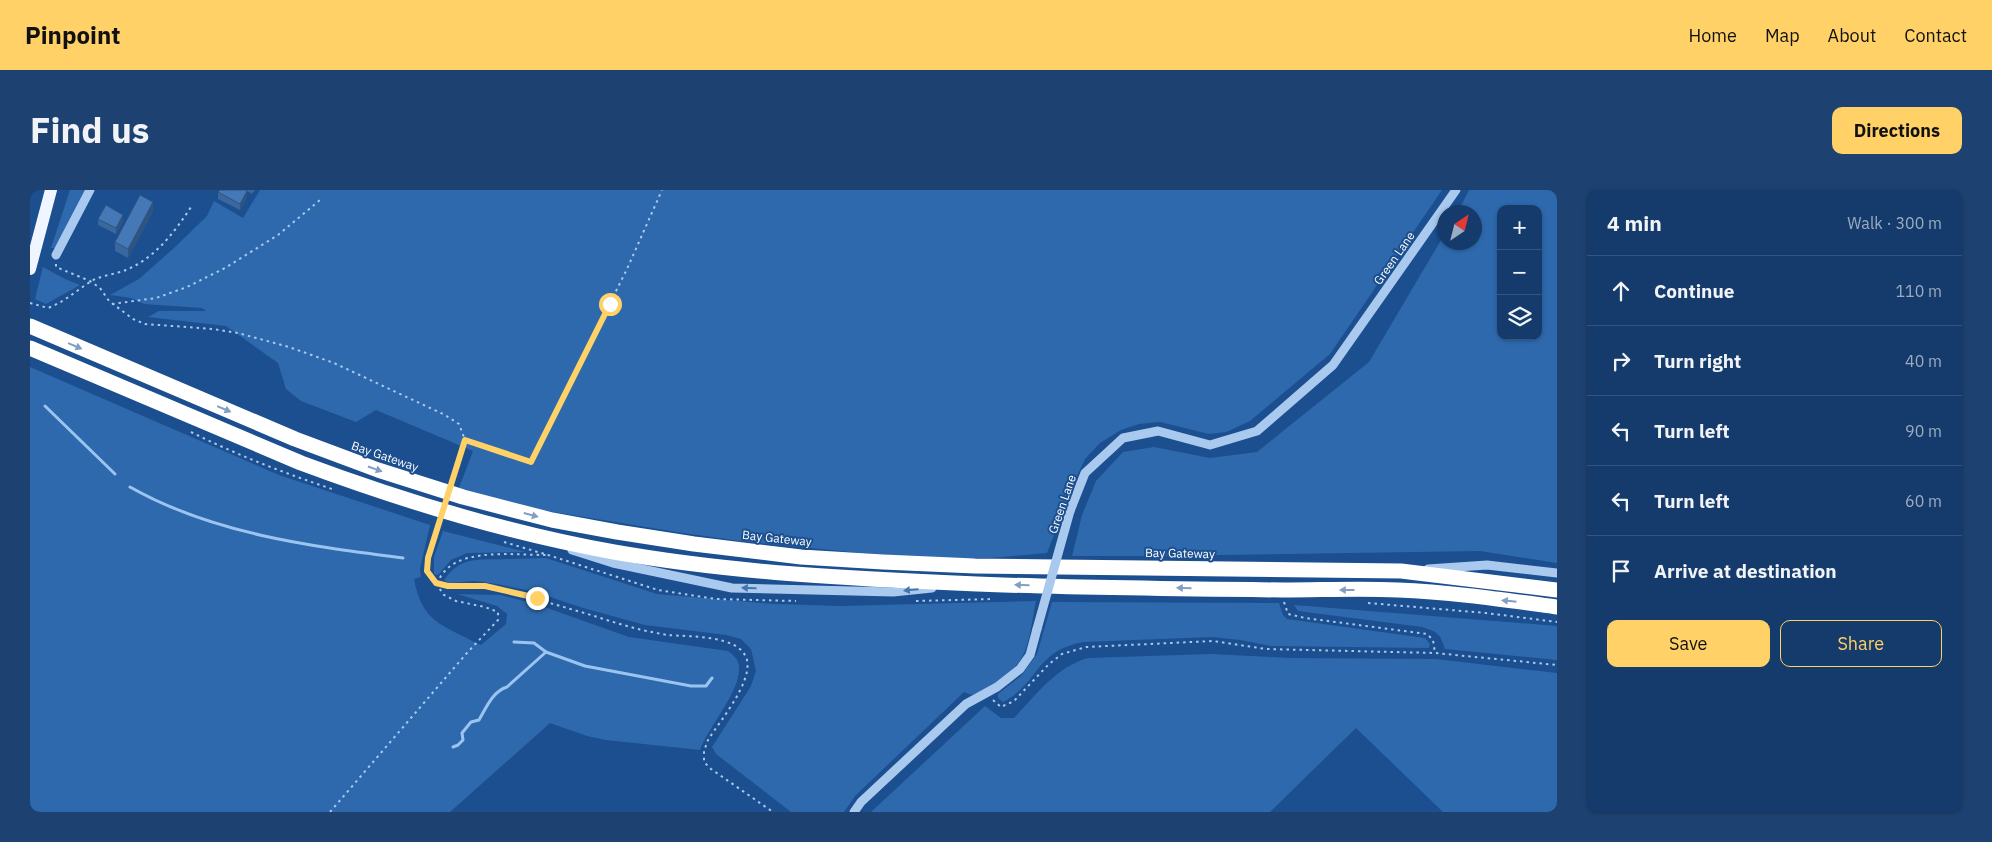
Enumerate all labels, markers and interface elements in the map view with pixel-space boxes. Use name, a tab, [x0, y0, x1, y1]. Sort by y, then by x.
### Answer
text: Pinpoint	[25, 19, 120, 51]
text: Home	[1689, 24, 1737, 47]
text: Map	[1765, 24, 1800, 47]
text: About	[1828, 24, 1876, 47]
text: Contact	[1904, 24, 1967, 47]
text: Find us	[30, 107, 149, 153]
button: Directions	[1832, 107, 1962, 154]
north arrow	[1437, 205, 1482, 250]
map controls	[1497, 205, 1542, 340]
button: +	[1497, 205, 1542, 250]
text: 4 min	[1607, 209, 1662, 237]
text: Walk · 300 m	[1847, 213, 1942, 233]
street label: Green Lane	[1370, 228, 1418, 287]
button: −	[1497, 250, 1542, 295]
icon: ahead	[1607, 277, 1635, 305]
text: Continue	[1654, 279, 1734, 303]
text: 110 m	[1895, 281, 1942, 301]
route start	[599, 293, 622, 316]
button: layers	[1497, 295, 1542, 340]
one-way arrow	[68, 342, 82, 350]
icon: right	[1607, 347, 1635, 375]
text: Turn right	[1654, 349, 1741, 373]
text: 40 m	[1905, 351, 1942, 371]
one-way arrow	[217, 406, 231, 414]
icon: left	[1607, 417, 1635, 445]
text: Turn left	[1654, 419, 1730, 443]
text: 90 m	[1905, 421, 1942, 441]
street label: Bay Gateway	[350, 438, 420, 474]
one-way arrow	[368, 466, 383, 473]
street label: Green Lane	[1045, 472, 1079, 535]
icon: left	[1607, 487, 1635, 515]
text: Turn left	[1654, 489, 1730, 513]
text: 60 m	[1905, 491, 1942, 511]
one-way arrow	[524, 511, 539, 519]
street label: Bay Gateway	[741, 527, 813, 549]
street label: Bay Gateway	[1145, 545, 1215, 561]
icon: arrive	[1607, 557, 1635, 585]
text: Arrive at destination	[1654, 559, 1837, 583]
one-way arrow	[1014, 581, 1030, 589]
one-way arrow	[741, 584, 757, 592]
one-way arrow	[1176, 584, 1192, 592]
one-way arrow	[903, 586, 919, 594]
one-way arrow	[1339, 586, 1355, 594]
route end	[526, 587, 549, 610]
one-way arrow	[1500, 597, 1516, 605]
button: Save	[1607, 620, 1770, 667]
button: Share	[1780, 620, 1942, 667]

